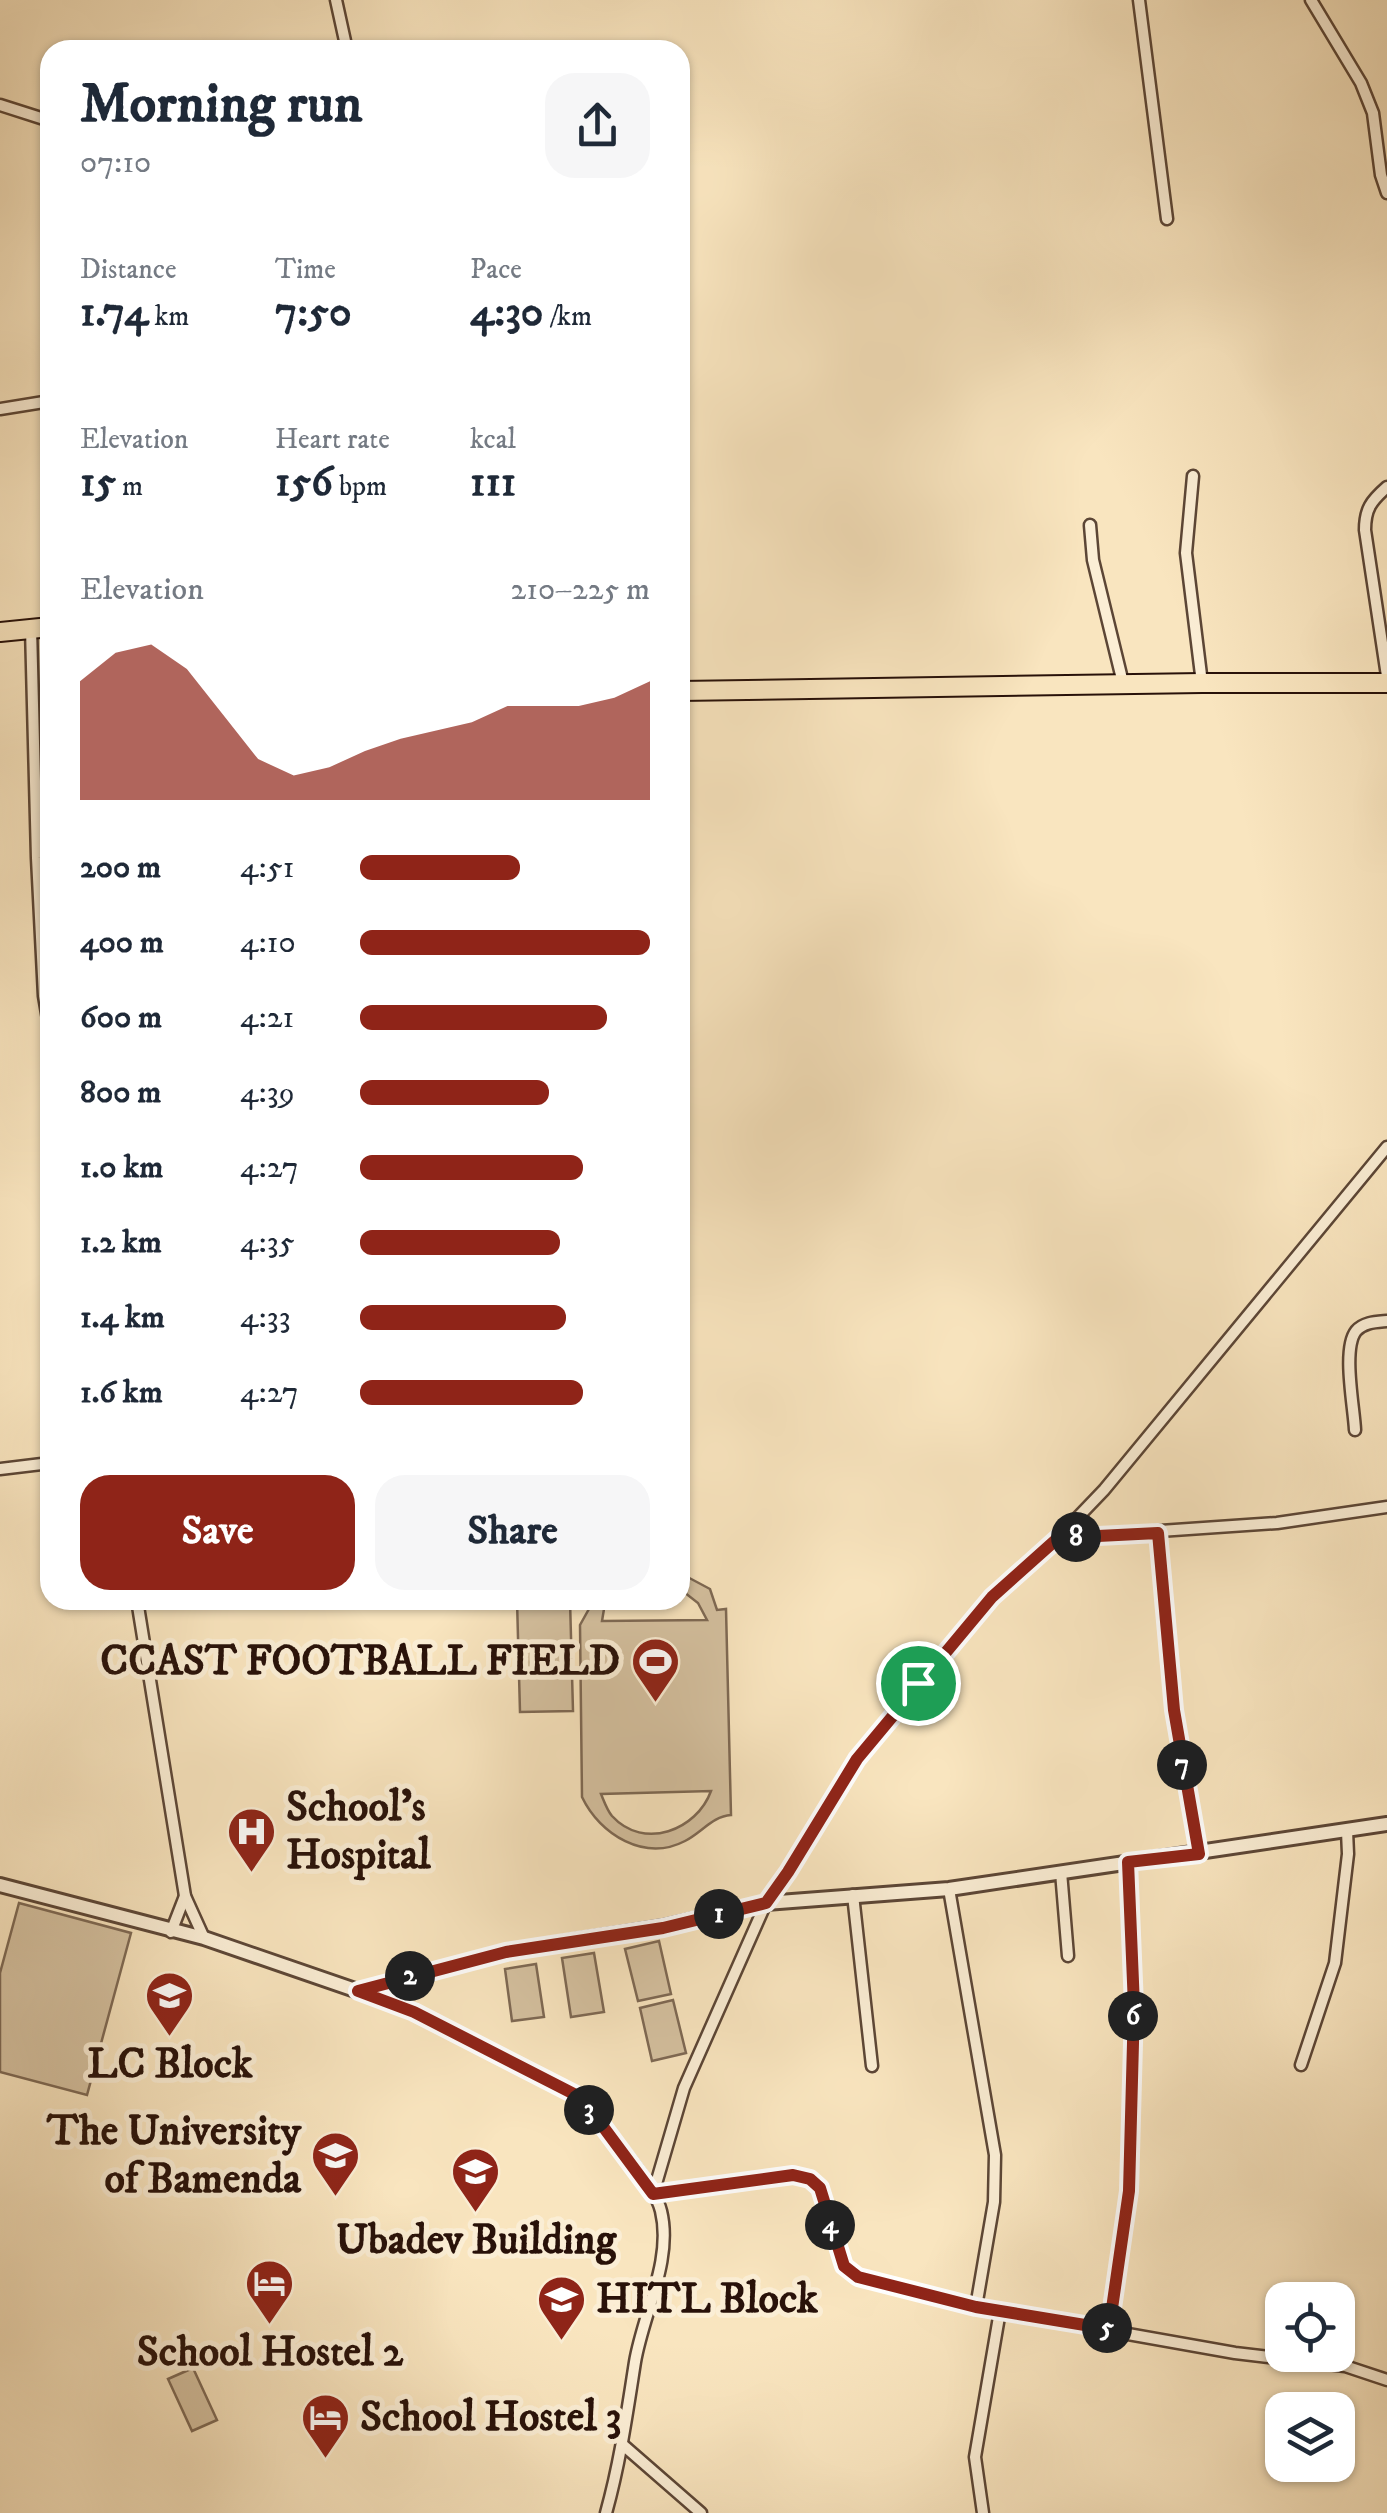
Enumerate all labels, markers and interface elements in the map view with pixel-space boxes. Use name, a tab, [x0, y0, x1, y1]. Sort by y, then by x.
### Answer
text: Morning run	[80, 71, 362, 140]
button: share	[545, 73, 650, 178]
text: 07:10	[80, 143, 151, 183]
text: Distance	[80, 252, 176, 287]
text: Time	[275, 252, 336, 287]
text: Pace	[470, 252, 522, 287]
text: 1.74	[80, 287, 148, 339]
text: 7:50	[275, 287, 352, 339]
text: 4:30	[470, 287, 543, 339]
text: km	[148, 299, 189, 334]
text: /km	[543, 299, 592, 334]
text: Elevation	[80, 422, 188, 457]
text: Heart rate	[275, 422, 390, 457]
text: kcal	[470, 422, 516, 457]
text: 15	[80, 457, 116, 509]
text: 156	[275, 457, 333, 509]
text: 111	[470, 457, 516, 509]
text: m	[116, 469, 143, 504]
text: bpm	[333, 469, 387, 504]
text: Elevation	[80, 570, 204, 610]
text: 210–225 m	[511, 570, 650, 610]
text: 200 m	[80, 848, 161, 888]
text: 4:51	[240, 848, 294, 888]
text: 400 m	[80, 923, 164, 963]
text: 4:10	[240, 923, 296, 963]
text: 600 m	[80, 998, 162, 1038]
text: 4:21	[240, 998, 294, 1038]
text: 800 m	[80, 1073, 161, 1113]
text: 4:39	[240, 1073, 295, 1113]
text: 1.0 km	[80, 1148, 163, 1188]
text: 4:27	[240, 1148, 299, 1188]
text: 1.2 km	[80, 1223, 162, 1263]
text: 4:35	[240, 1223, 295, 1263]
text: 1.4 km	[80, 1298, 165, 1338]
text: 4:33	[240, 1298, 291, 1338]
text: 1.6 km	[80, 1373, 163, 1413]
text: 4:27	[240, 1373, 299, 1413]
button: Save	[80, 1475, 355, 1590]
button: Share	[375, 1475, 650, 1590]
pin: 8	[1051, 1512, 1101, 1562]
text: 8	[1069, 1519, 1083, 1554]
place label: CCAST FOOTBALL FIELD	[100, 1636, 620, 1688]
sports icon: CCAST FOOTBALL FIELD	[629, 1636, 681, 1704]
pin	[876, 1641, 961, 1726]
icon: arrive	[891, 1656, 946, 1711]
pin: 7	[1157, 1740, 1207, 1790]
text: 7	[1175, 1747, 1189, 1782]
place label: School's Hospital	[286, 1782, 432, 1882]
hospital icon: School's Hospital	[225, 1806, 277, 1874]
pin: 1	[694, 1889, 744, 1939]
text: 1	[714, 1896, 724, 1931]
pin: 2	[385, 1951, 435, 2001]
text: 2	[403, 1958, 417, 1993]
school or university icon: LC Block	[144, 1970, 196, 2038]
pin: 6	[1108, 1991, 1158, 2041]
text: 6	[1126, 1998, 1140, 2033]
place label: LC Block	[87, 2039, 254, 2091]
pin: 3	[564, 2085, 614, 2135]
text: 3	[584, 2092, 594, 2127]
place label: The University of Bamenda	[46, 2106, 302, 2206]
school or university icon: The University of Bamenda	[310, 2130, 362, 2198]
school or university icon: Ubadev Building	[450, 2146, 502, 2214]
pin: 4	[805, 2200, 855, 2250]
text: 4	[822, 2207, 838, 2242]
place label: Ubadev Building	[336, 2215, 618, 2267]
hotel icon: School Hostel 2	[244, 2258, 296, 2326]
school or university icon: HITL Block	[535, 2274, 587, 2342]
place label: HITL Block	[596, 2274, 819, 2326]
map controls	[1265, 2282, 1355, 2482]
button: locate	[1265, 2282, 1355, 2372]
pin: 5	[1082, 2303, 1132, 2353]
text: 5	[1100, 2310, 1114, 2345]
place label: School Hostel 2	[137, 2327, 404, 2379]
hotel icon: School Hostel 3	[299, 2392, 351, 2460]
place label: School Hostel 3	[360, 2392, 622, 2444]
button: layers	[1265, 2392, 1355, 2482]

